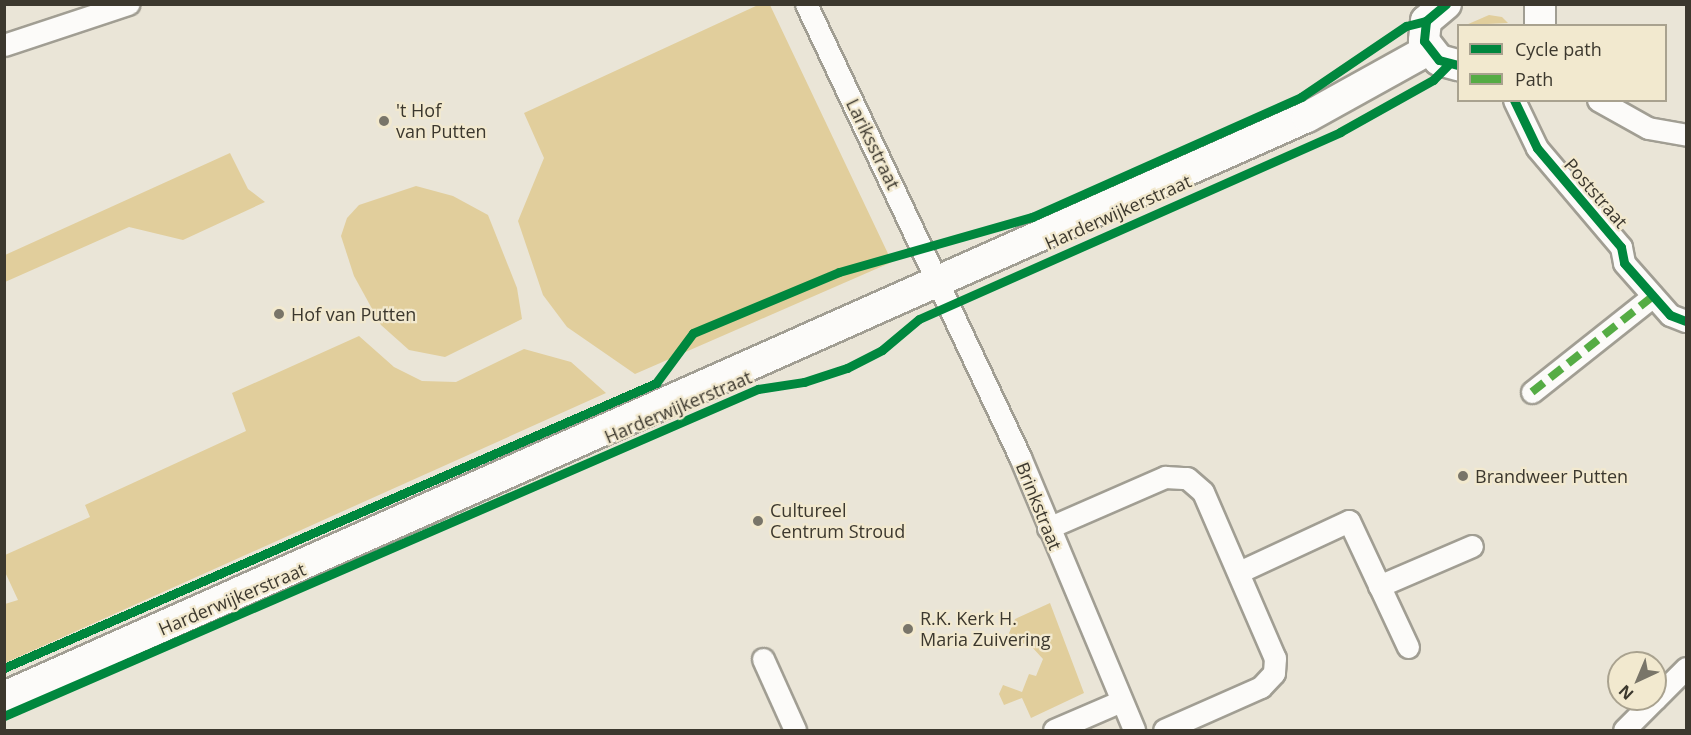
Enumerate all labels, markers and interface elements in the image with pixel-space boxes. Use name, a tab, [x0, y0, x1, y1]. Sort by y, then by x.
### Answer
legend	[1457, 24, 1667, 102]
text: Cycle path	[1515, 37, 1602, 61]
text: Path	[1515, 67, 1553, 91]
street label: Lariksstraat	[842, 95, 904, 193]
place label: 't Hof van Putten	[396, 100, 487, 142]
marker: 't Hof van Putten	[377, 114, 391, 128]
street label: Poststraat	[1560, 154, 1632, 232]
street label: Harderwijkerstraat	[1042, 170, 1194, 254]
place label: Hof van Putten	[291, 303, 416, 325]
marker: Hof van Putten	[272, 307, 286, 321]
street label: Harderwijkerstraat	[601, 366, 755, 448]
street label: Brinkstraat	[1012, 459, 1066, 553]
place label: Brandweer Putten	[1475, 465, 1628, 487]
marker: Brandweer Putten	[1456, 469, 1470, 483]
place label: Cultureel Centrum Stroud	[770, 500, 905, 542]
marker: Cultureel Centrum Stroud	[751, 514, 765, 528]
street label: Harderwijkerstraat	[155, 558, 309, 640]
place label: R.K. Kerk H. Maria Zuivering	[920, 608, 1050, 650]
marker: R.K. Kerk H. Maria Zuivering	[901, 622, 915, 636]
north arrow	[1607, 651, 1667, 711]
text: N	[1614, 680, 1638, 705]

